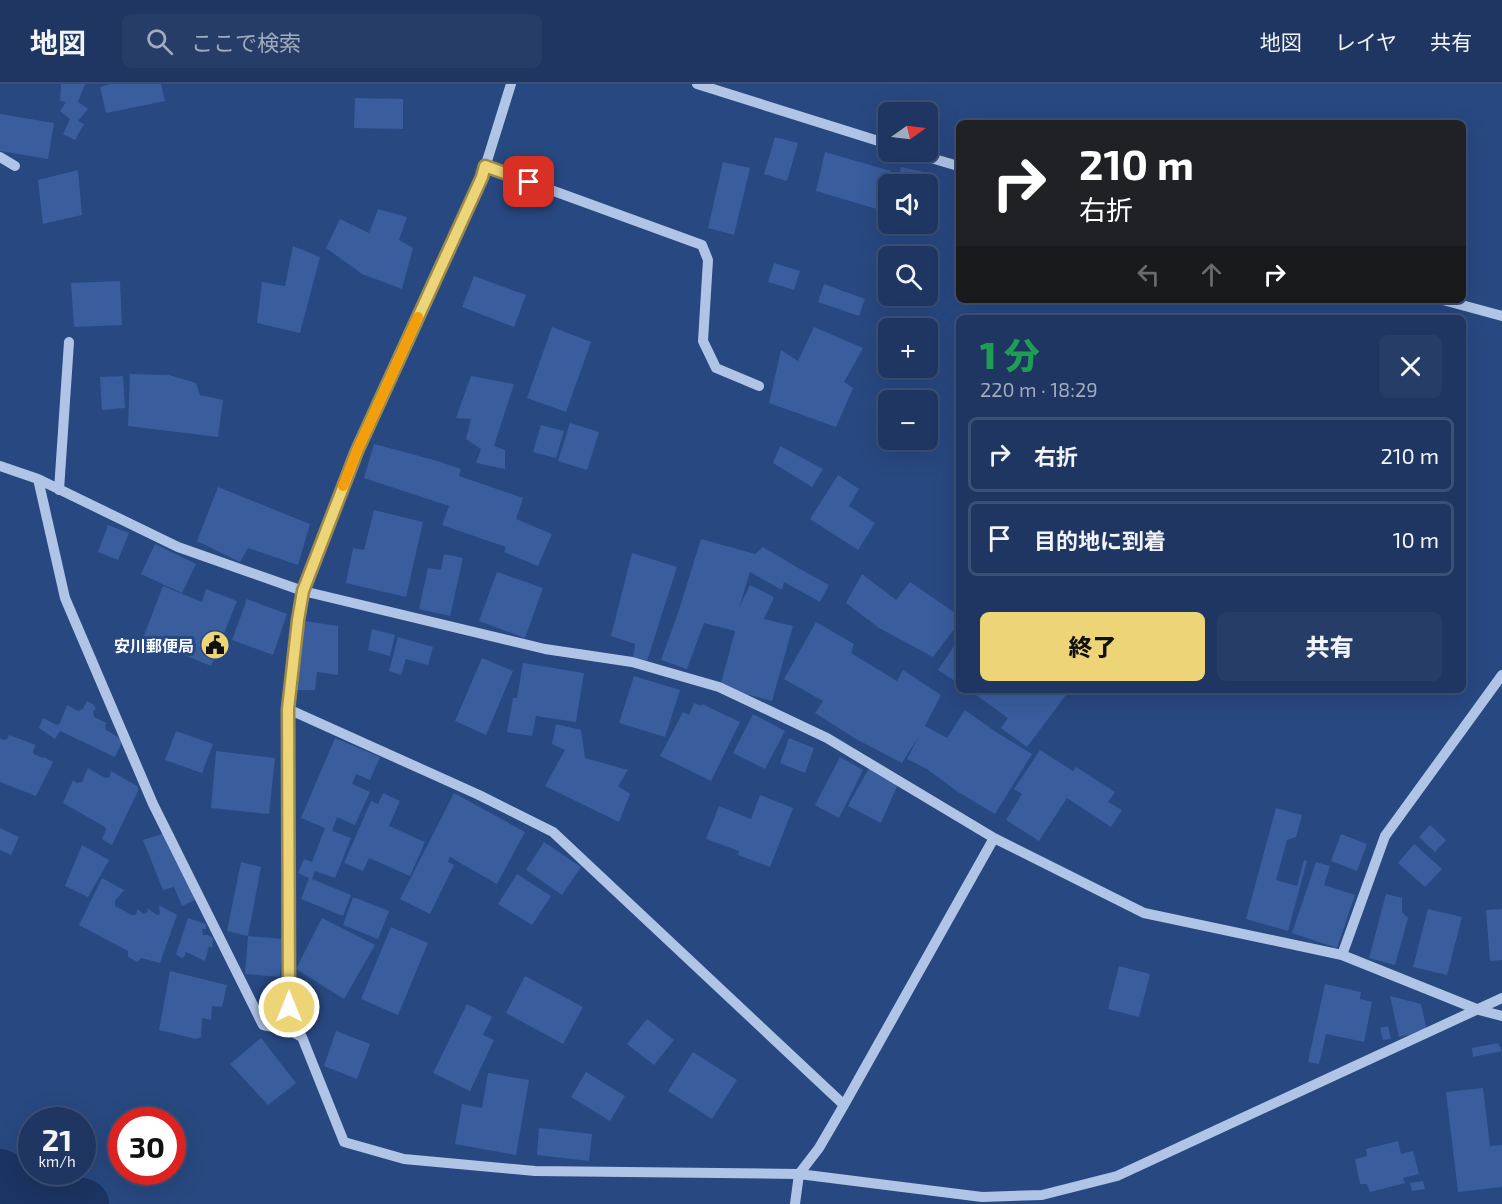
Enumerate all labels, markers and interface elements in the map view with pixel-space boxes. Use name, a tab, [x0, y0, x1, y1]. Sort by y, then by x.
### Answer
search box	[122, 14, 542, 68]
text: 地図	[30, 25, 86, 59]
icon: search	[143, 25, 176, 58]
text: ここで検索	[191, 29, 301, 55]
text: 地図	[1260, 29, 1302, 54]
text: レイヤ	[1335, 29, 1397, 54]
text: 共有	[1430, 29, 1472, 54]
north arrow	[878, 102, 938, 162]
map controls	[878, 102, 938, 450]
text: 210 m	[1079, 138, 1194, 188]
icon: right	[980, 144, 1058, 222]
pin	[503, 156, 554, 207]
icon: arrive	[512, 165, 545, 198]
button: sound	[878, 174, 938, 234]
text: 右折	[1079, 193, 1133, 225]
button: search	[878, 246, 938, 306]
icon: left	[1132, 258, 1165, 291]
icon: ahead	[1195, 258, 1228, 291]
icon: right	[1258, 258, 1291, 291]
button: +	[878, 318, 938, 378]
text: 1 分	[980, 333, 1040, 376]
button: close	[1379, 335, 1442, 398]
text: 220 m · 18:29	[980, 377, 1098, 401]
button: −	[878, 390, 938, 450]
icon: right	[983, 438, 1016, 471]
text: 210 m	[1380, 442, 1439, 468]
text: 右折	[1034, 443, 1078, 469]
icon: arrive	[983, 522, 1016, 555]
text: 10 m	[1393, 526, 1439, 552]
text: 目的地に到着	[1034, 527, 1166, 553]
button: 終了	[980, 612, 1205, 681]
button: 共有	[1217, 612, 1442, 681]
public building icon: 安川郵便局	[199, 629, 231, 661]
place label: 安川郵便局	[114, 636, 194, 655]
position arrow	[257, 975, 321, 1039]
speed limit sign: 30	[108, 1107, 186, 1185]
text: 21	[42, 1121, 72, 1157]
text: km/h	[38, 1152, 76, 1170]

